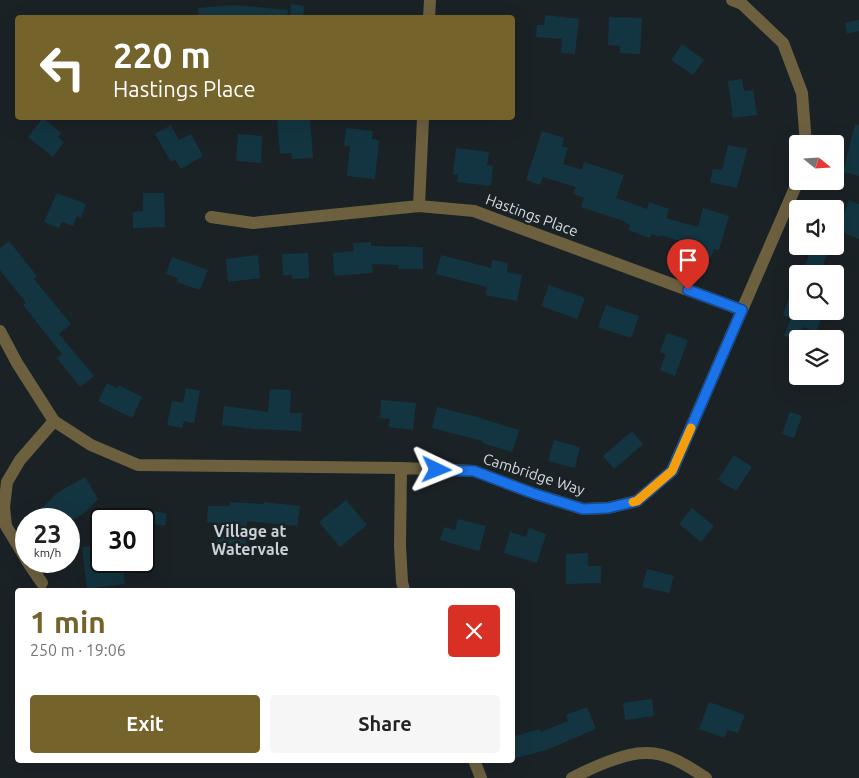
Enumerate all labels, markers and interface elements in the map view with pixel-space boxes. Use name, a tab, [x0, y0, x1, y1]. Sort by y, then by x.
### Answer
icon: left	[30, 35, 95, 100]
text: 220 m	[113, 35, 211, 75]
text: Hastings Place	[113, 76, 256, 101]
north arrow	[789, 135, 844, 190]
map controls	[789, 135, 844, 385]
street label: Hastings Place	[483, 190, 581, 240]
button: sound	[789, 200, 844, 255]
pin	[667, 239, 709, 290]
icon: arrive	[674, 246, 702, 274]
button: search	[789, 265, 844, 320]
button: layers	[789, 330, 844, 385]
position arrow	[410, 443, 462, 495]
street label: Cambridge Way	[481, 450, 587, 498]
speed limit sign: 30	[90, 508, 155, 573]
text: 23	[33, 520, 62, 548]
district label: Village at Watervale	[211, 522, 289, 558]
text: km/h	[34, 546, 61, 559]
text: 1 min	[30, 605, 106, 639]
button: close	[448, 605, 500, 657]
text: 250 m · 19:06	[30, 641, 126, 659]
button: Exit	[30, 695, 260, 753]
button: Share	[270, 695, 500, 753]

